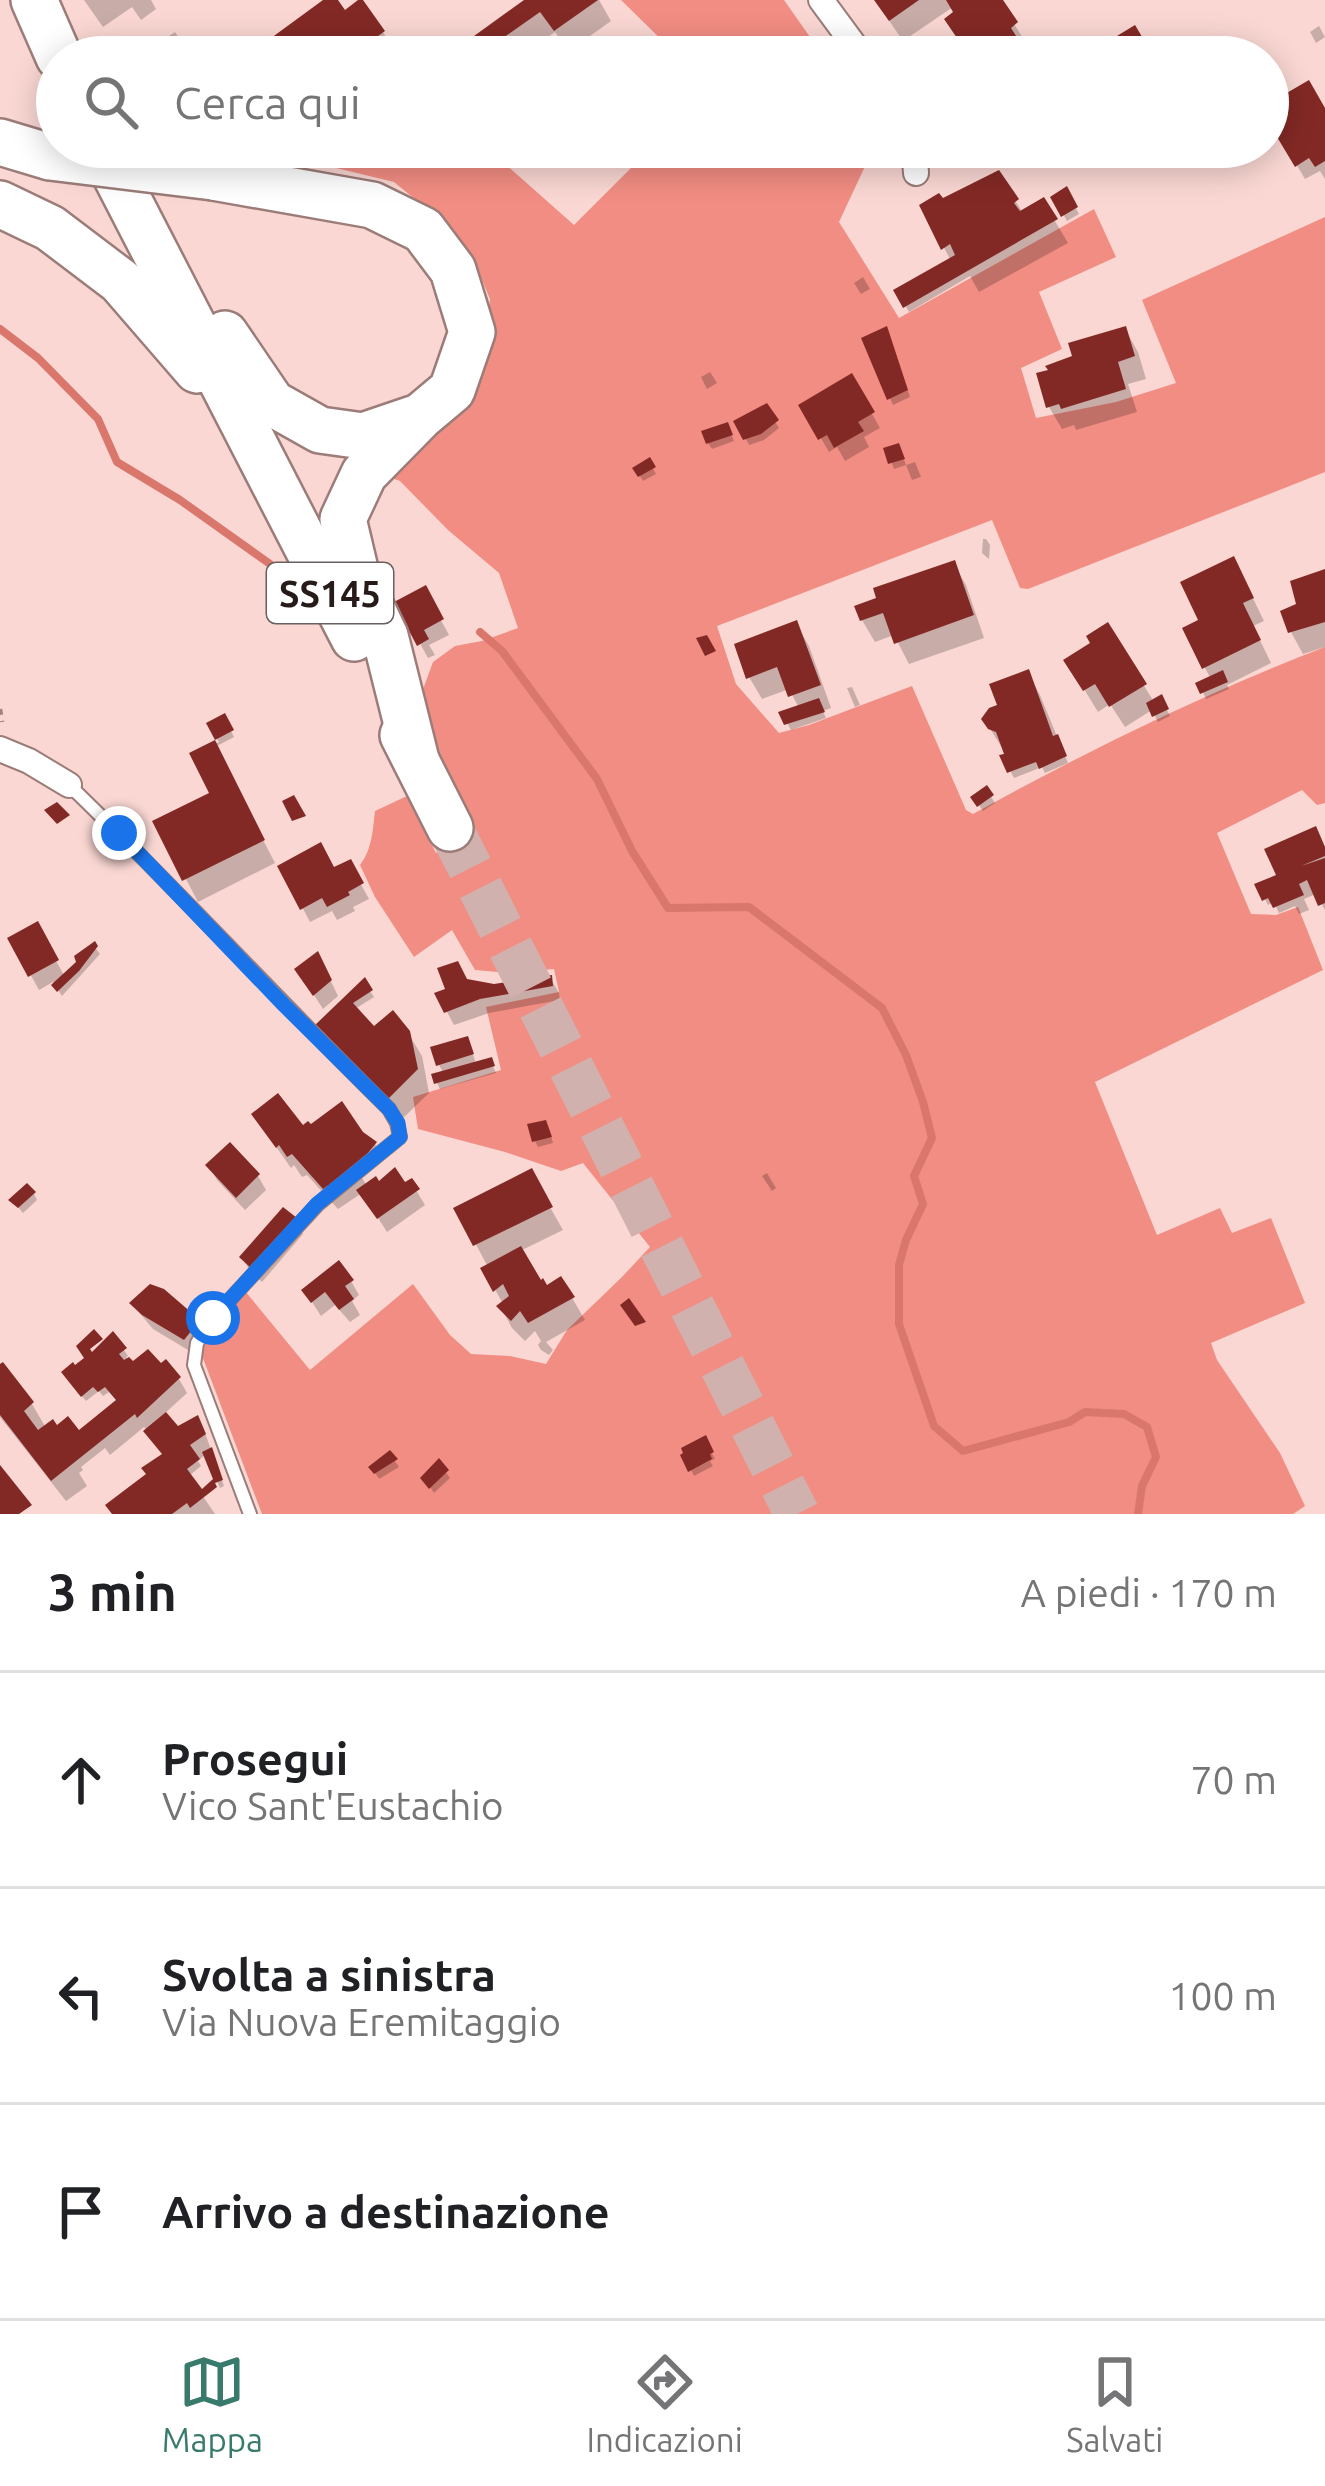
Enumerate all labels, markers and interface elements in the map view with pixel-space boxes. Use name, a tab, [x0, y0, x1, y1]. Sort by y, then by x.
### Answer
search box	[36, 36, 1289, 168]
icon: search	[78, 69, 144, 135]
text: Cerca qui	[174, 77, 361, 128]
road number: SS145	[267, 563, 393, 623]
route end	[92, 806, 146, 860]
route start	[186, 1291, 240, 1345]
text: 3 min	[48, 1563, 177, 1621]
text: A piedi · 170 m	[1021, 1571, 1277, 1614]
text: Prosegui	[162, 1733, 348, 1784]
icon: ahead	[48, 1747, 114, 1813]
text: 70 m	[1190, 1758, 1277, 1801]
text: Vico Sant'Eustachio	[162, 1784, 504, 1827]
text: Svolta a sinistra	[162, 1949, 496, 2000]
icon: left	[48, 1963, 114, 2029]
text: 100 m	[1168, 1974, 1277, 2017]
text: Via Nuova Eremitaggio	[162, 2000, 561, 2043]
icon: arrive	[48, 2179, 114, 2245]
text: Arrivo a destinazione	[162, 2186, 610, 2237]
tab: Mappa	[162, 2349, 263, 2458]
tab: Indicazioni	[587, 2349, 743, 2458]
tab: Salvati	[1066, 2349, 1163, 2458]

